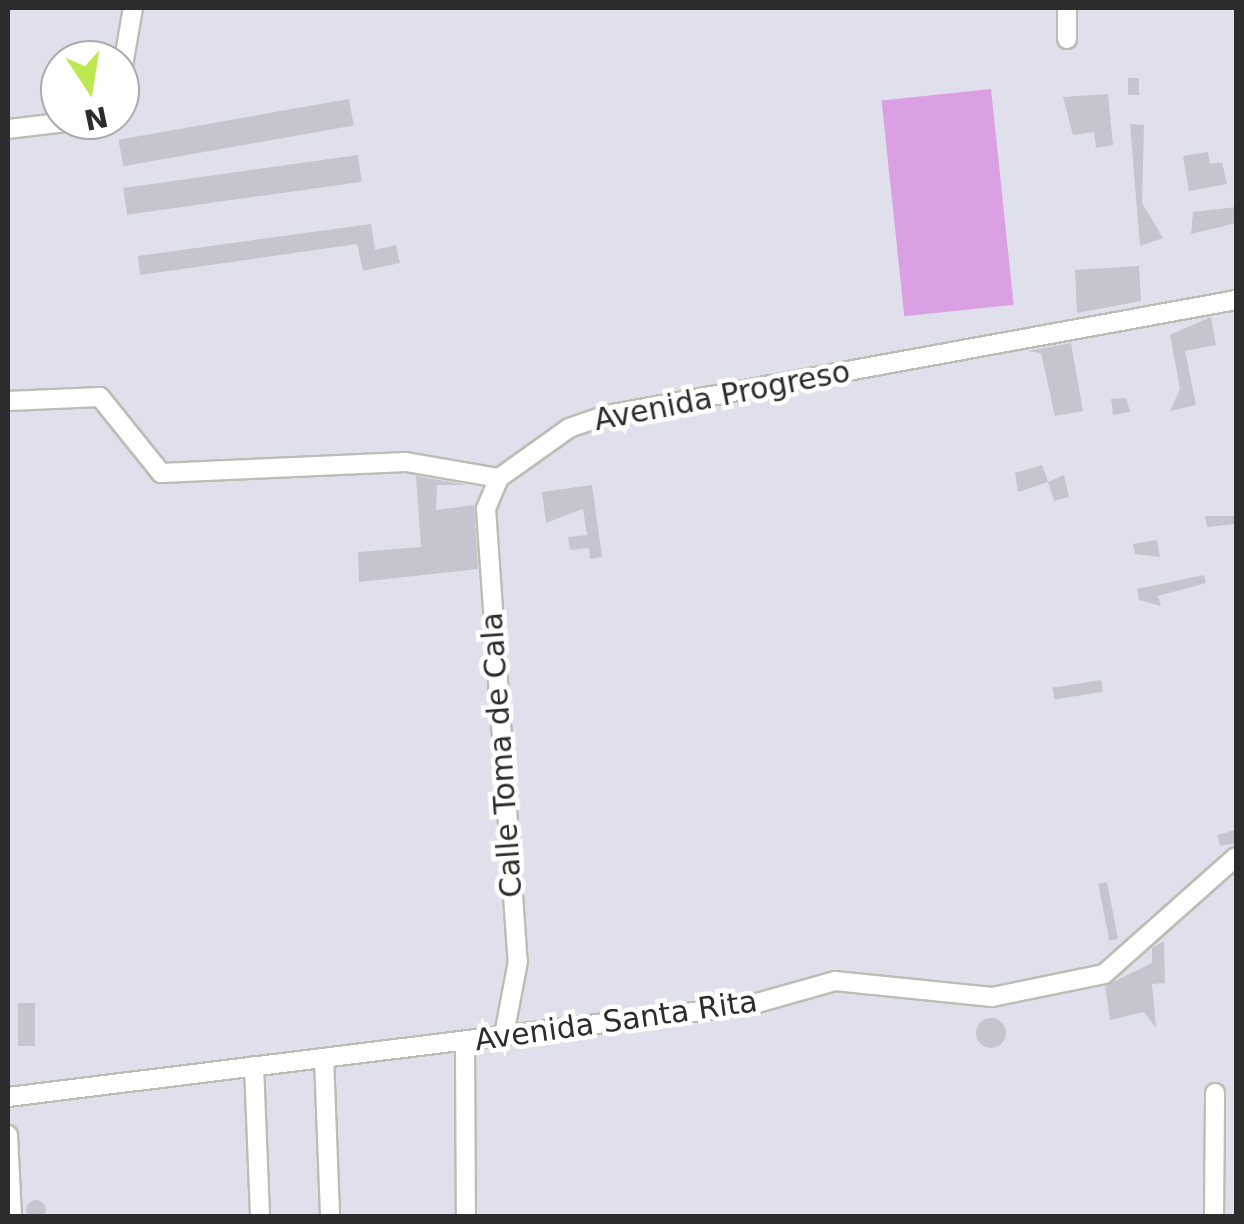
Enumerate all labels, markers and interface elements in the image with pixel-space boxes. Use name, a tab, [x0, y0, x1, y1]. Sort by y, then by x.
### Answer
north arrow	[40, 40, 140, 140]
text: N	[81, 99, 111, 136]
street label: Avenida Progreso	[591, 354, 853, 438]
street label: Calle Toma de Cala	[474, 611, 530, 899]
street label: Avenida Santa Rita	[473, 983, 759, 1059]

